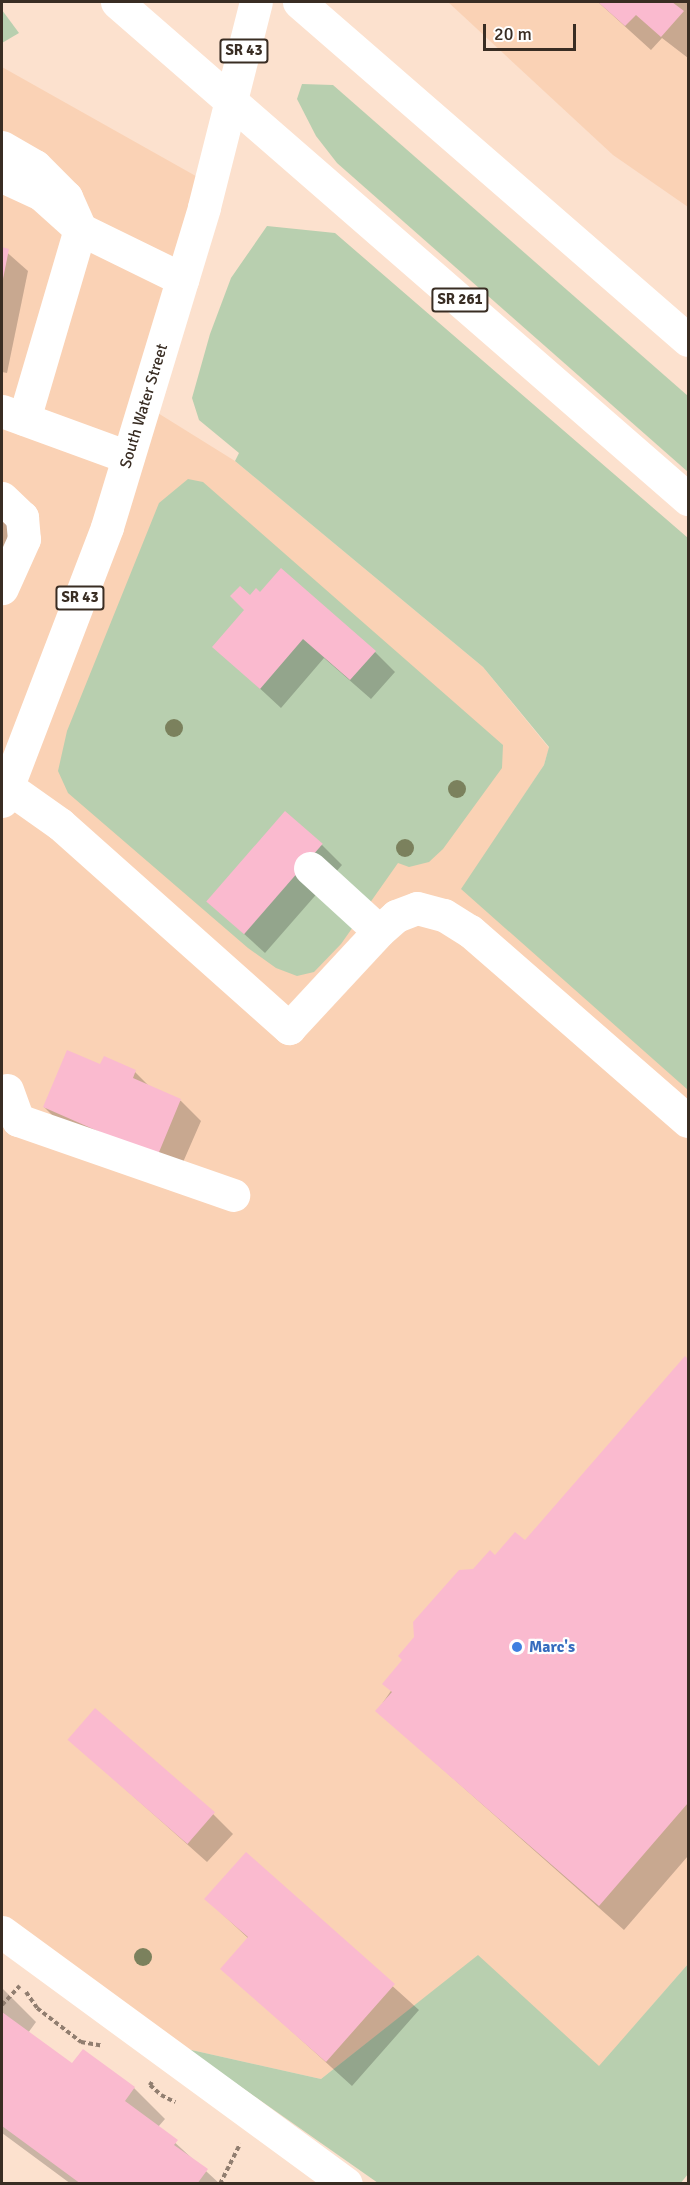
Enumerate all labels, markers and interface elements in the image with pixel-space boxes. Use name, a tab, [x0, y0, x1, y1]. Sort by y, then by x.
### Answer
scale bar	[486, 12, 579, 50]
text: 20 m	[494, 23, 532, 45]
road number: SR 43	[218, 39, 270, 63]
road number: SR 261	[430, 288, 490, 312]
street label: South Water Street	[116, 341, 172, 471]
road number: SR 43	[54, 586, 106, 610]
place label: Marc's	[529, 1637, 575, 1657]
marker: Marc's	[510, 1640, 524, 1654]

